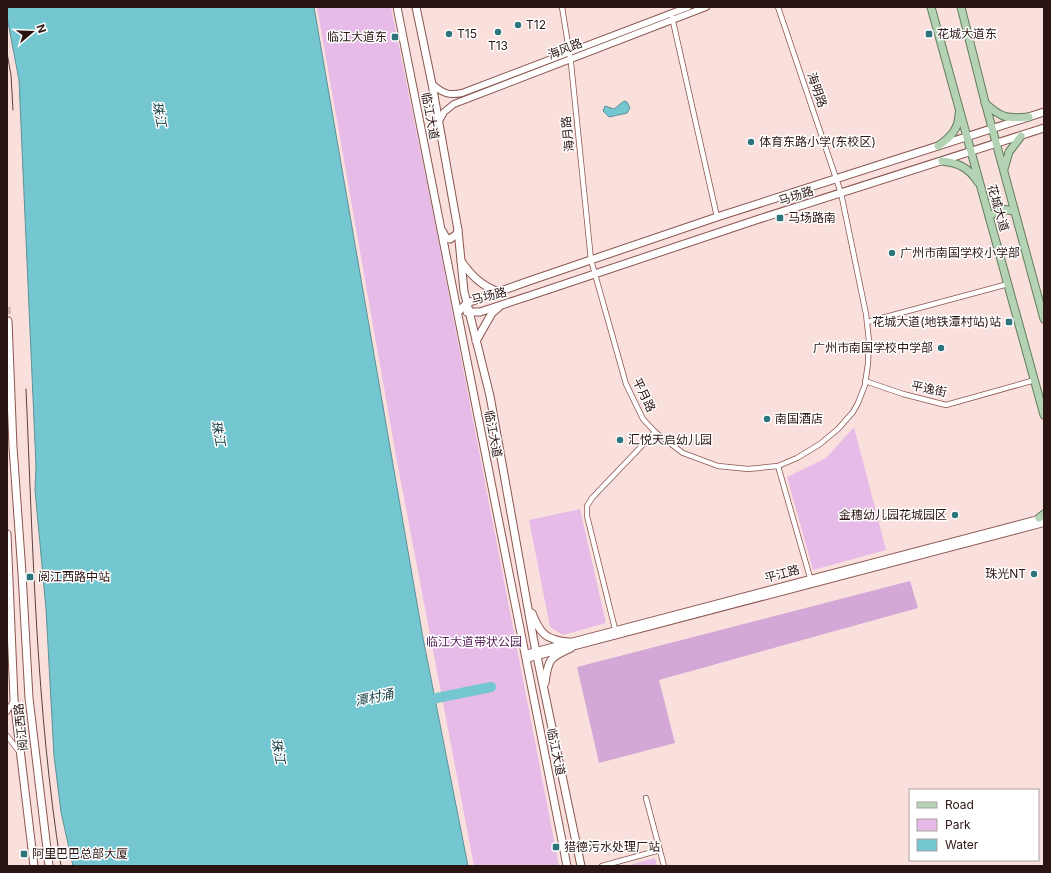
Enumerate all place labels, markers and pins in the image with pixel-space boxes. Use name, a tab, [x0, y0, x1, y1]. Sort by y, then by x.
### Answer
place label: T12	[526, 17, 546, 32]
marker: T12	[513, 20, 523, 30]
place label: T15	[457, 26, 477, 41]
place label: 花城大道东	[937, 26, 997, 41]
marker: T13	[493, 27, 503, 37]
place label: 临江大道东	[327, 29, 387, 44]
marker: T15	[444, 29, 454, 39]
marker: 花城大道东	[924, 29, 934, 39]
marker: 临江大道东	[390, 32, 400, 42]
place label: T13	[488, 38, 508, 53]
place label: 体育东路小学(东校区)	[759, 134, 876, 149]
marker: 体育东路小学(东校区)	[746, 137, 756, 147]
place label: 马场路南	[788, 210, 836, 225]
marker: 马场路南	[775, 213, 785, 223]
place label: 广州市南国学校小学部	[900, 245, 1020, 260]
marker: 广州市南国学校小学部	[887, 248, 897, 258]
place label: 花城大道(地铁潭村站)站	[872, 314, 1001, 329]
marker: 花城大道(地铁潭村站)站	[1004, 317, 1014, 327]
place label: 广州市南国学校中学部	[813, 340, 933, 355]
marker: 广州市南国学校中学部	[936, 343, 946, 353]
place label: 南国酒店	[775, 411, 823, 426]
marker: 南国酒店	[762, 414, 772, 424]
place label: 汇悦天启幼儿园	[628, 432, 712, 447]
marker: 汇悦天启幼儿园	[615, 435, 625, 445]
place label: 金穗幼儿园花城园区	[839, 507, 947, 522]
marker: 金穗幼儿园花城园区	[950, 510, 960, 520]
place label: 珠光NT	[985, 566, 1026, 581]
place label: 阅江西路中站	[38, 569, 110, 584]
marker: 珠光NT	[1029, 569, 1039, 579]
marker: 阅江西路中站	[25, 572, 35, 582]
place label: 猎德污水处理厂站	[564, 839, 660, 854]
marker: 猎德污水处理厂站	[551, 842, 561, 852]
place label: 阿里巴巴总部大厦	[32, 846, 128, 861]
marker: 阿里巴巴总部大厦	[19, 849, 29, 859]

